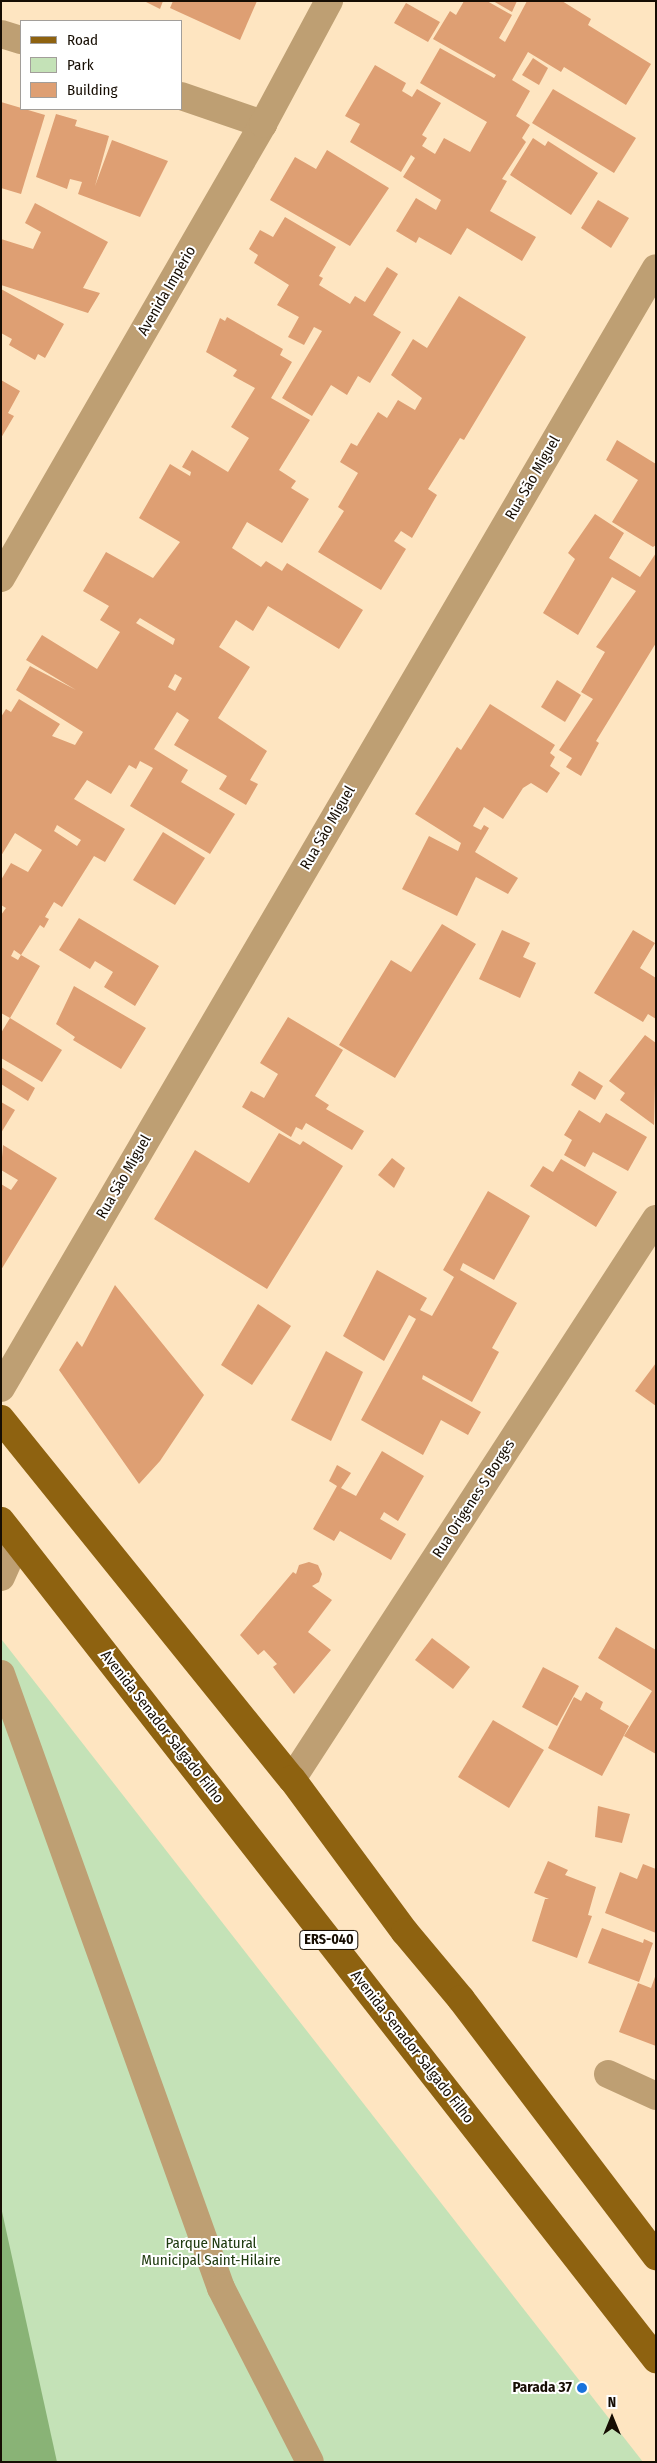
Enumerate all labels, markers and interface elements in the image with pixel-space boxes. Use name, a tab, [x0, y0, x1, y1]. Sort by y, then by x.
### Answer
legend	[20, 20, 182, 110]
text: Road	[67, 31, 98, 49]
text: Park	[67, 56, 94, 74]
text: Building	[67, 81, 118, 99]
street label: Avenida Império	[134, 243, 200, 339]
street label: Rua São Miguel	[502, 433, 564, 523]
street label: Rua São Miguel	[297, 783, 359, 873]
street label: Rua São Miguel	[93, 1132, 155, 1222]
street label: Rua Origenes S Borges	[429, 1436, 519, 1562]
street label: Avenida Senador Salgado Filho	[97, 1647, 227, 1807]
road number: ERS-040	[299, 1928, 359, 1952]
street label: Avenida Senador Salgado Filho	[347, 1967, 477, 2127]
park label: Parque Natural Municipal Saint-Hilaire	[141, 2234, 281, 2269]
place label: Parada 37	[512, 2379, 572, 2397]
marker: Parada 37	[576, 2382, 588, 2394]
north arrow	[587, 2393, 637, 2443]
text: N	[608, 2394, 616, 2411]

